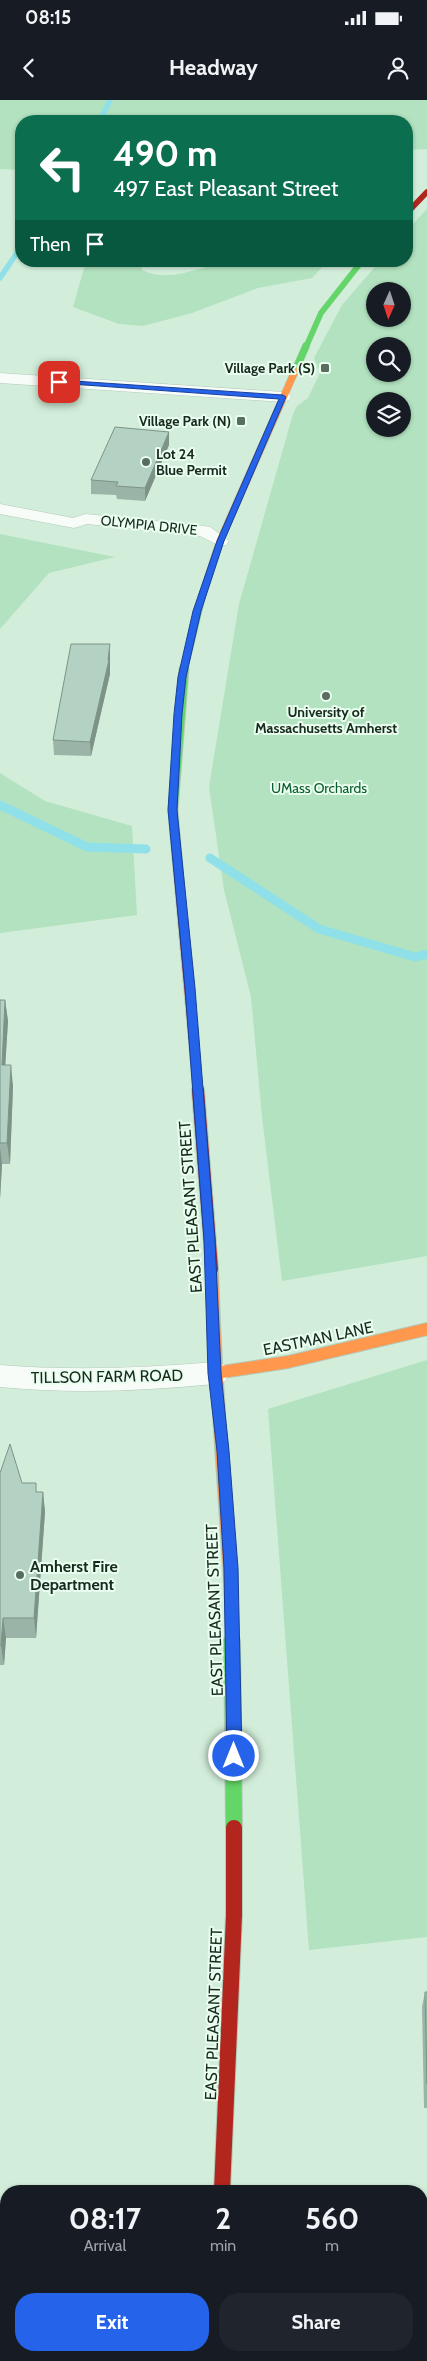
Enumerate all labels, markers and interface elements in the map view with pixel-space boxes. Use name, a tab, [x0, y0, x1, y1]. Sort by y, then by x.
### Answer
text: 08:15	[25, 6, 71, 29]
icon: back	[15, 54, 43, 82]
text: Headway	[169, 54, 258, 81]
icon: person	[384, 54, 412, 82]
text: 490 m	[113, 132, 217, 175]
icon: left	[30, 135, 95, 200]
text: 497 East Pleasant Street	[113, 175, 339, 202]
icon: arrive	[81, 230, 109, 258]
text: Then	[30, 233, 71, 256]
north arrow	[366, 282, 411, 328]
map controls	[366, 282, 411, 437]
button: search	[366, 337, 411, 382]
place label: Village Park (S)	[225, 359, 315, 377]
pin	[38, 361, 80, 403]
marker: Village Park (S)	[319, 362, 331, 374]
icon: arrive	[45, 368, 73, 396]
button: layers	[366, 392, 411, 437]
place label: Village Park (N)	[139, 412, 231, 430]
marker: Village Park (N)	[235, 415, 247, 427]
place label: Lot 24 Blue Permit	[156, 445, 227, 479]
marker: Lot 24 Blue Permit	[140, 456, 152, 468]
street label: OLYMPIA DRIVE	[100, 511, 198, 539]
marker: University of Massachusetts Amherst	[320, 690, 332, 702]
place label: University of Massachusetts Amherst	[255, 703, 397, 737]
park label: UMass Orchards	[271, 779, 367, 797]
street label: EAST PLEASANT STREET	[175, 1120, 206, 1294]
street label: EASTMAN LANE	[261, 1318, 375, 1359]
street label: TILLSON FARM ROAD	[31, 1366, 183, 1387]
street label: EAST PLEASANT STREET	[202, 1523, 227, 1696]
place label: Amherst Fire Department	[30, 1557, 118, 1594]
marker: Amherst Fire Department	[14, 1569, 26, 1581]
position arrow	[207, 1729, 259, 1781]
street label: EAST PLEASANT STREET	[201, 1927, 226, 2101]
text: 08:17	[69, 2200, 141, 2237]
text: 2	[215, 2200, 231, 2237]
text: 560	[305, 2200, 359, 2237]
text: Arrival	[84, 2236, 126, 2255]
text: min	[210, 2236, 236, 2255]
text: m	[325, 2236, 339, 2255]
button: Exit	[15, 2293, 209, 2351]
button: Share	[219, 2293, 413, 2351]

